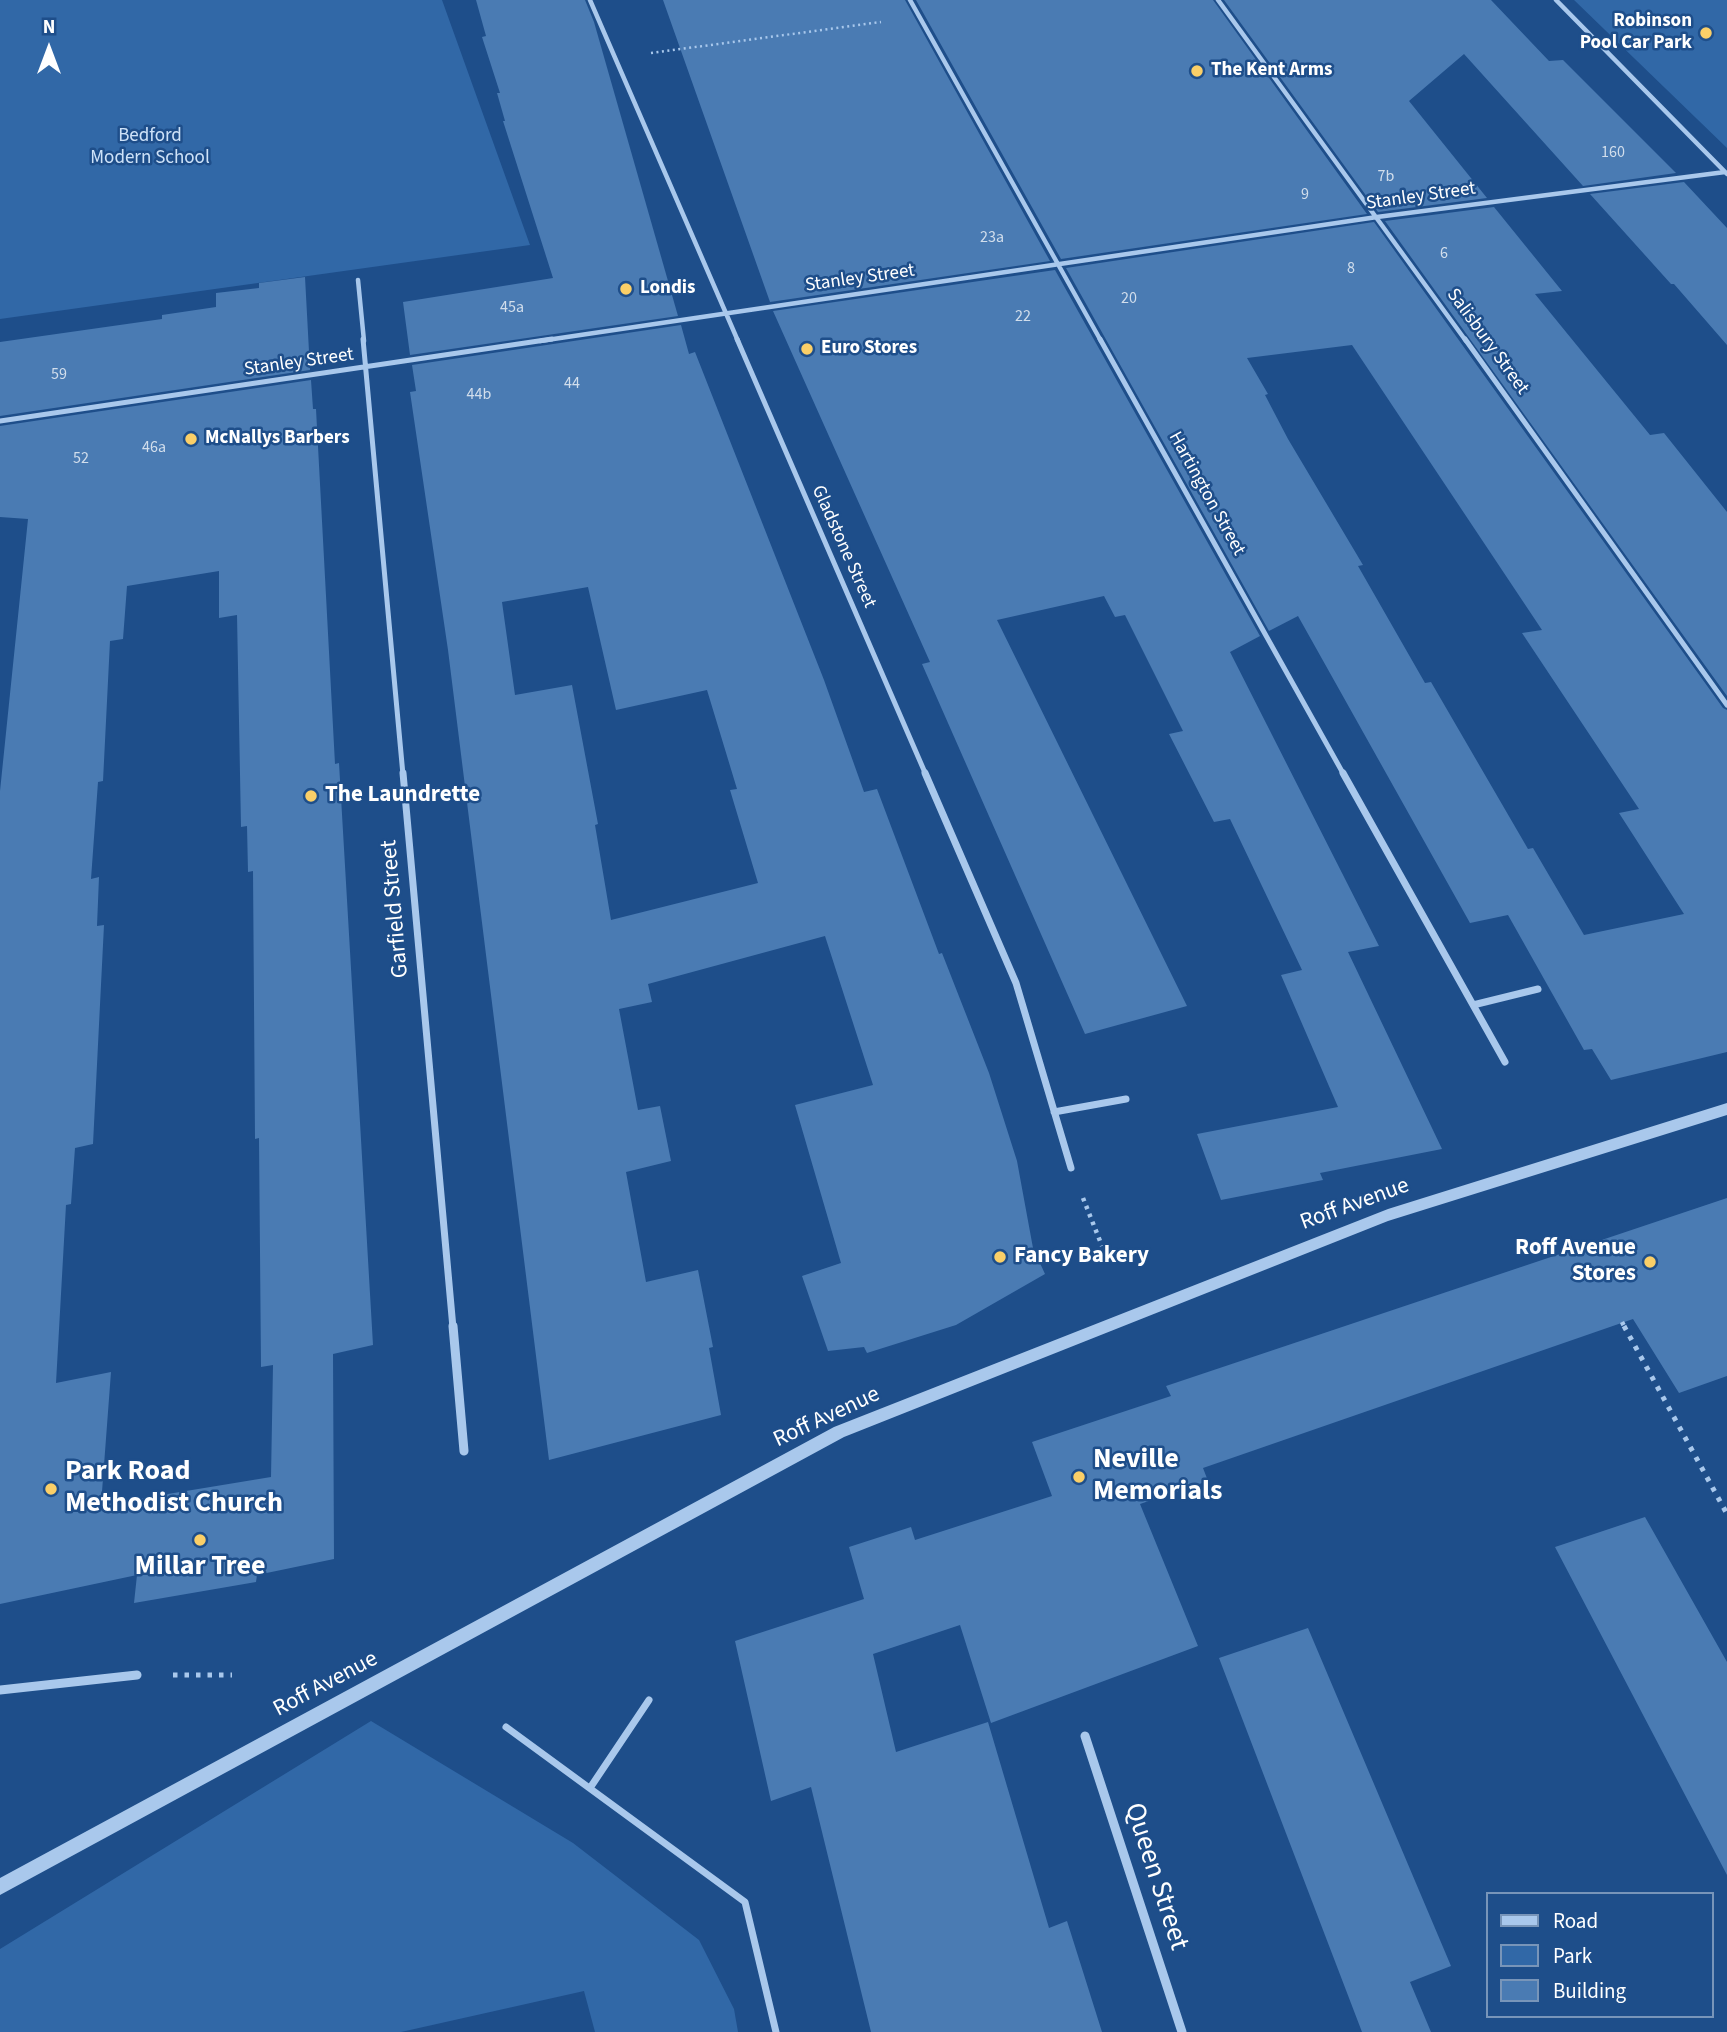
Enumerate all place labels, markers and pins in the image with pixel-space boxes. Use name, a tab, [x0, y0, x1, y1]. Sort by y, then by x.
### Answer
place label: Robinson Pool Car Park	[1580, 11, 1692, 55]
marker: Robinson Pool Car Park	[1698, 25, 1714, 41]
place label: The Kent Arms	[1211, 60, 1332, 82]
marker: The Kent Arms	[1189, 63, 1205, 79]
place label: Londis	[640, 278, 696, 300]
marker: Londis	[618, 281, 634, 297]
place label: Euro Stores	[821, 338, 917, 360]
marker: Euro Stores	[799, 341, 815, 357]
place label: McNallys Barbers	[205, 428, 350, 450]
marker: McNallys Barbers	[183, 431, 199, 447]
place label: The Laundrette	[325, 782, 480, 810]
marker: The Laundrette	[303, 788, 319, 804]
place label: Roff Avenue Stores	[1515, 1235, 1636, 1289]
place label: Fancy Bakery	[1014, 1243, 1149, 1271]
marker: Fancy Bakery	[992, 1249, 1008, 1265]
marker: Roff Avenue Stores	[1642, 1254, 1658, 1270]
place label: Neville Memorials	[1093, 1444, 1222, 1510]
place label: Park Road Methodist Church	[65, 1456, 283, 1522]
marker: Neville Memorials	[1071, 1469, 1087, 1485]
marker: Park Road Methodist Church	[43, 1481, 59, 1497]
marker: Millar Tree	[192, 1532, 208, 1548]
place label: Millar Tree	[135, 1551, 265, 1585]

